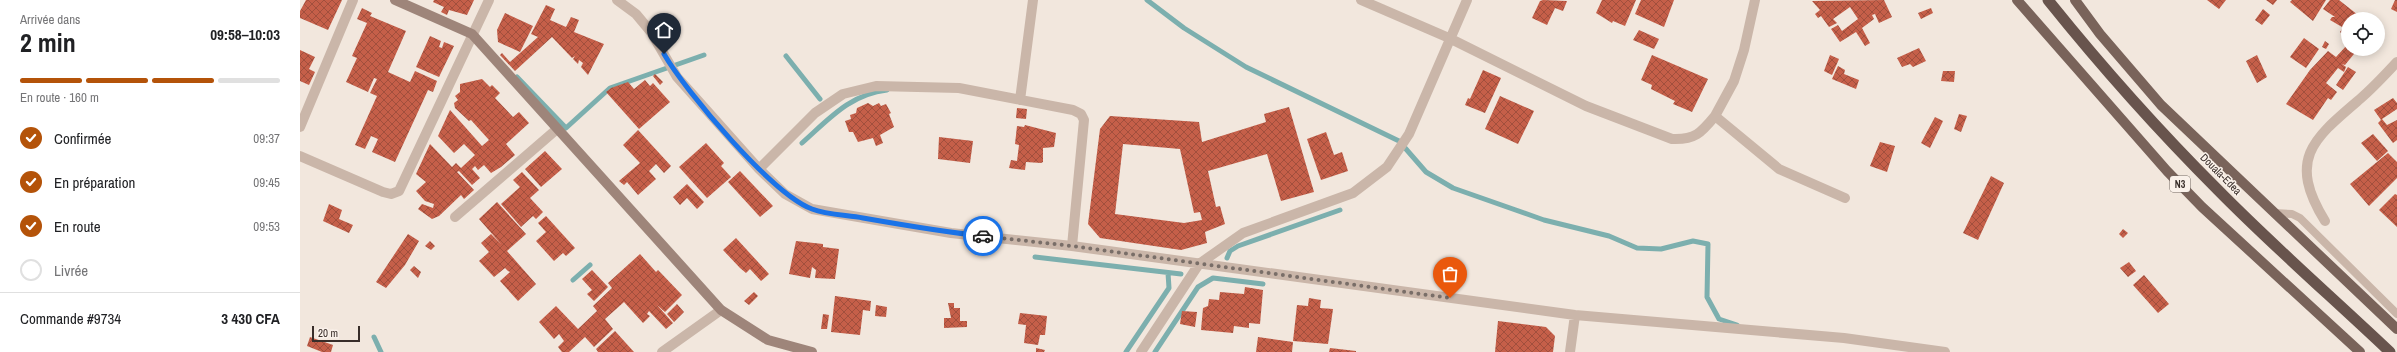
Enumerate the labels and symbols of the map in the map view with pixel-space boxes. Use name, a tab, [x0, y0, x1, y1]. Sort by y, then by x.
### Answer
pin	[647, 13, 681, 54]
street label: Douala-Edea	[2197, 150, 2245, 198]
road number: N3	[2170, 176, 2190, 192]
courier	[963, 216, 1003, 256]
pin	[1433, 257, 1467, 298]
scale bar	[312, 324, 360, 343]

